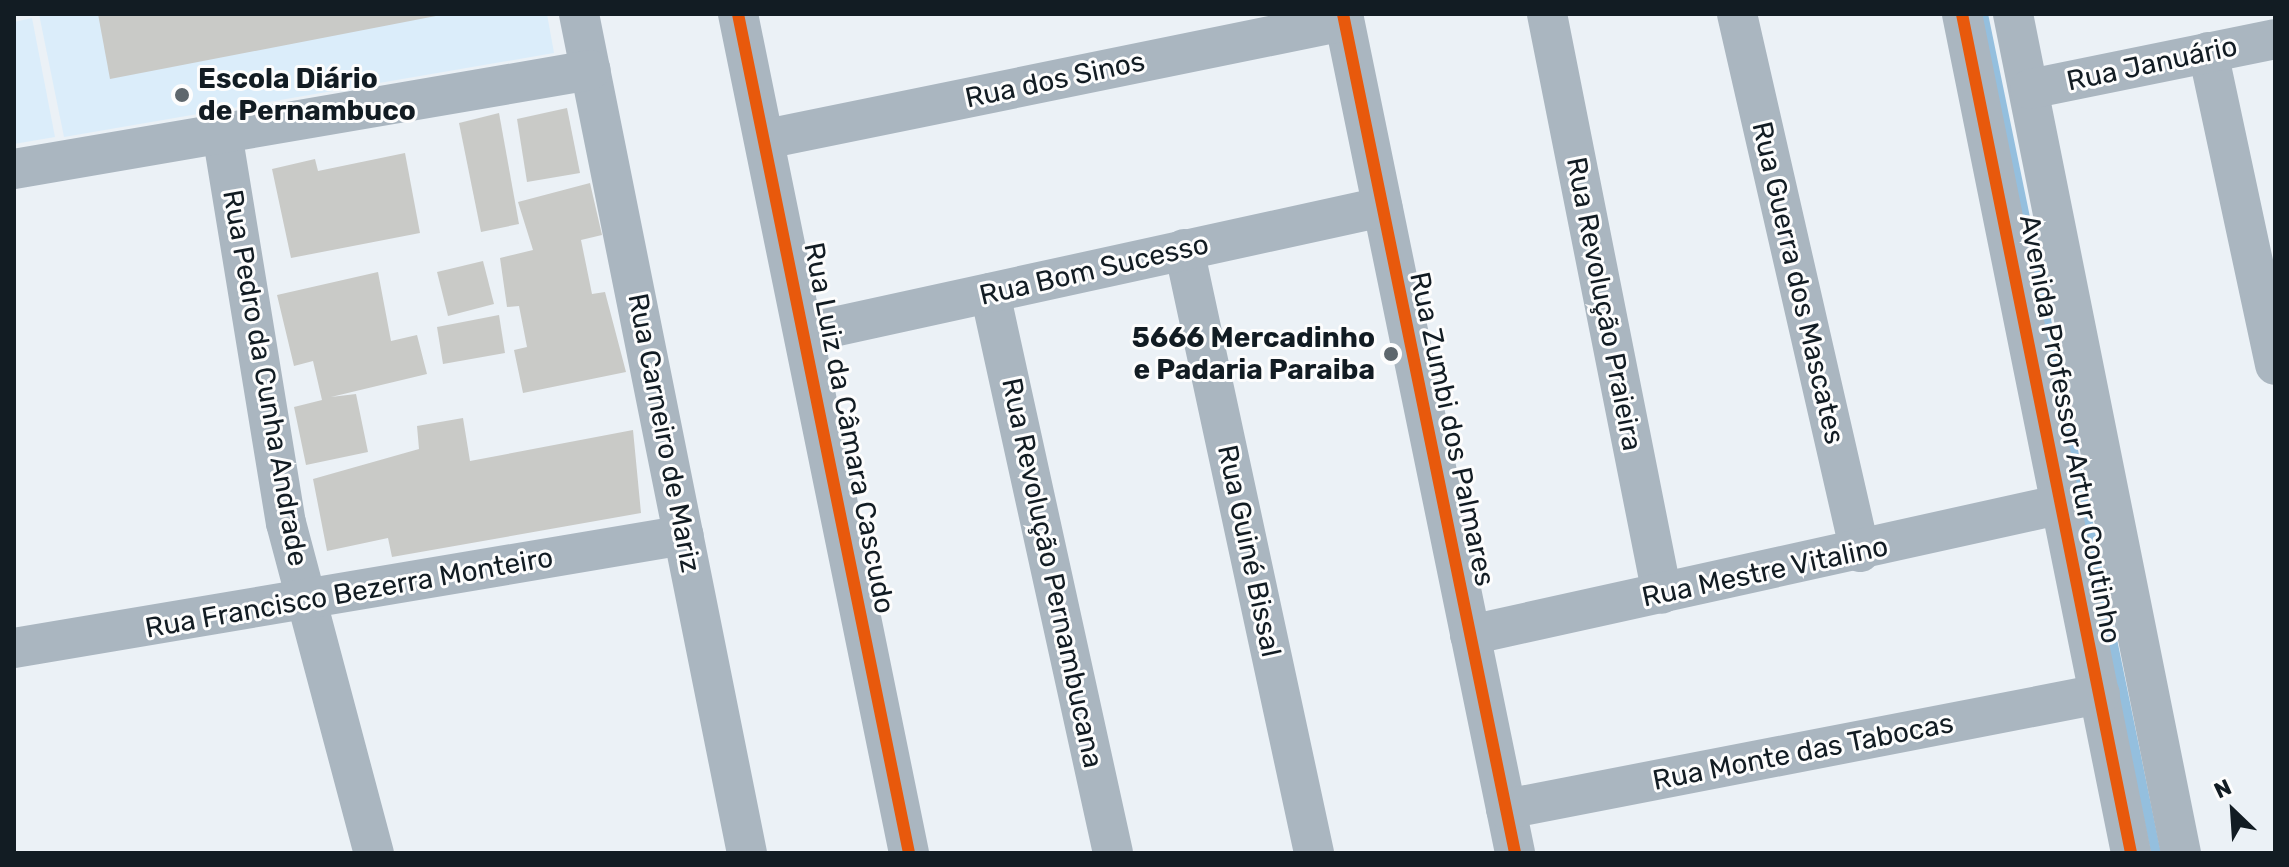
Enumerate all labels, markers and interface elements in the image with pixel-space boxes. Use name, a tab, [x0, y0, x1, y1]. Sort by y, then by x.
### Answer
street label: Rua Januário	[2064, 30, 2240, 98]
street label: Rua dos Sinos	[962, 45, 1148, 115]
place label: Escola Diário de Pernambuco	[198, 62, 416, 128]
marker: Escola Diário de Pernambuco	[173, 86, 191, 104]
street label: Rua Guerra dos Mascates	[1745, 118, 1851, 448]
street label: Rua Revolução Praieira	[1559, 154, 1649, 454]
street label: Rua Pedro da Cunha Andrade	[215, 187, 315, 569]
street label: Avenida Professor Artur Coutinho	[2012, 211, 2128, 647]
street label: Rua Bom Sucesso	[976, 227, 1212, 313]
street label: Rua Luiz da Câmara Cascudo	[797, 240, 901, 616]
street label: Rua Zumbi dos Palmares	[1402, 269, 1502, 589]
street label: Rua Carneiro de Mariz	[620, 291, 708, 575]
place label: 5666 Mercadinho e Padaria Paraiba	[1132, 321, 1375, 387]
marker: 5666 Mercadinho e Padaria Paraiba	[1382, 345, 1400, 363]
street label: Rua Revolução Pernambucana	[994, 375, 1110, 771]
street label: Rua Guiné Bissal	[1210, 442, 1288, 660]
street label: Rua Mestre Vitalino	[1638, 529, 1892, 615]
street label: Rua Francisco Bezerra Monteiro	[142, 541, 556, 645]
street label: Rua Monte das Tabocas	[1649, 706, 1957, 798]
north arrow	[2193, 771, 2273, 851]
text: N	[2210, 773, 2236, 804]

